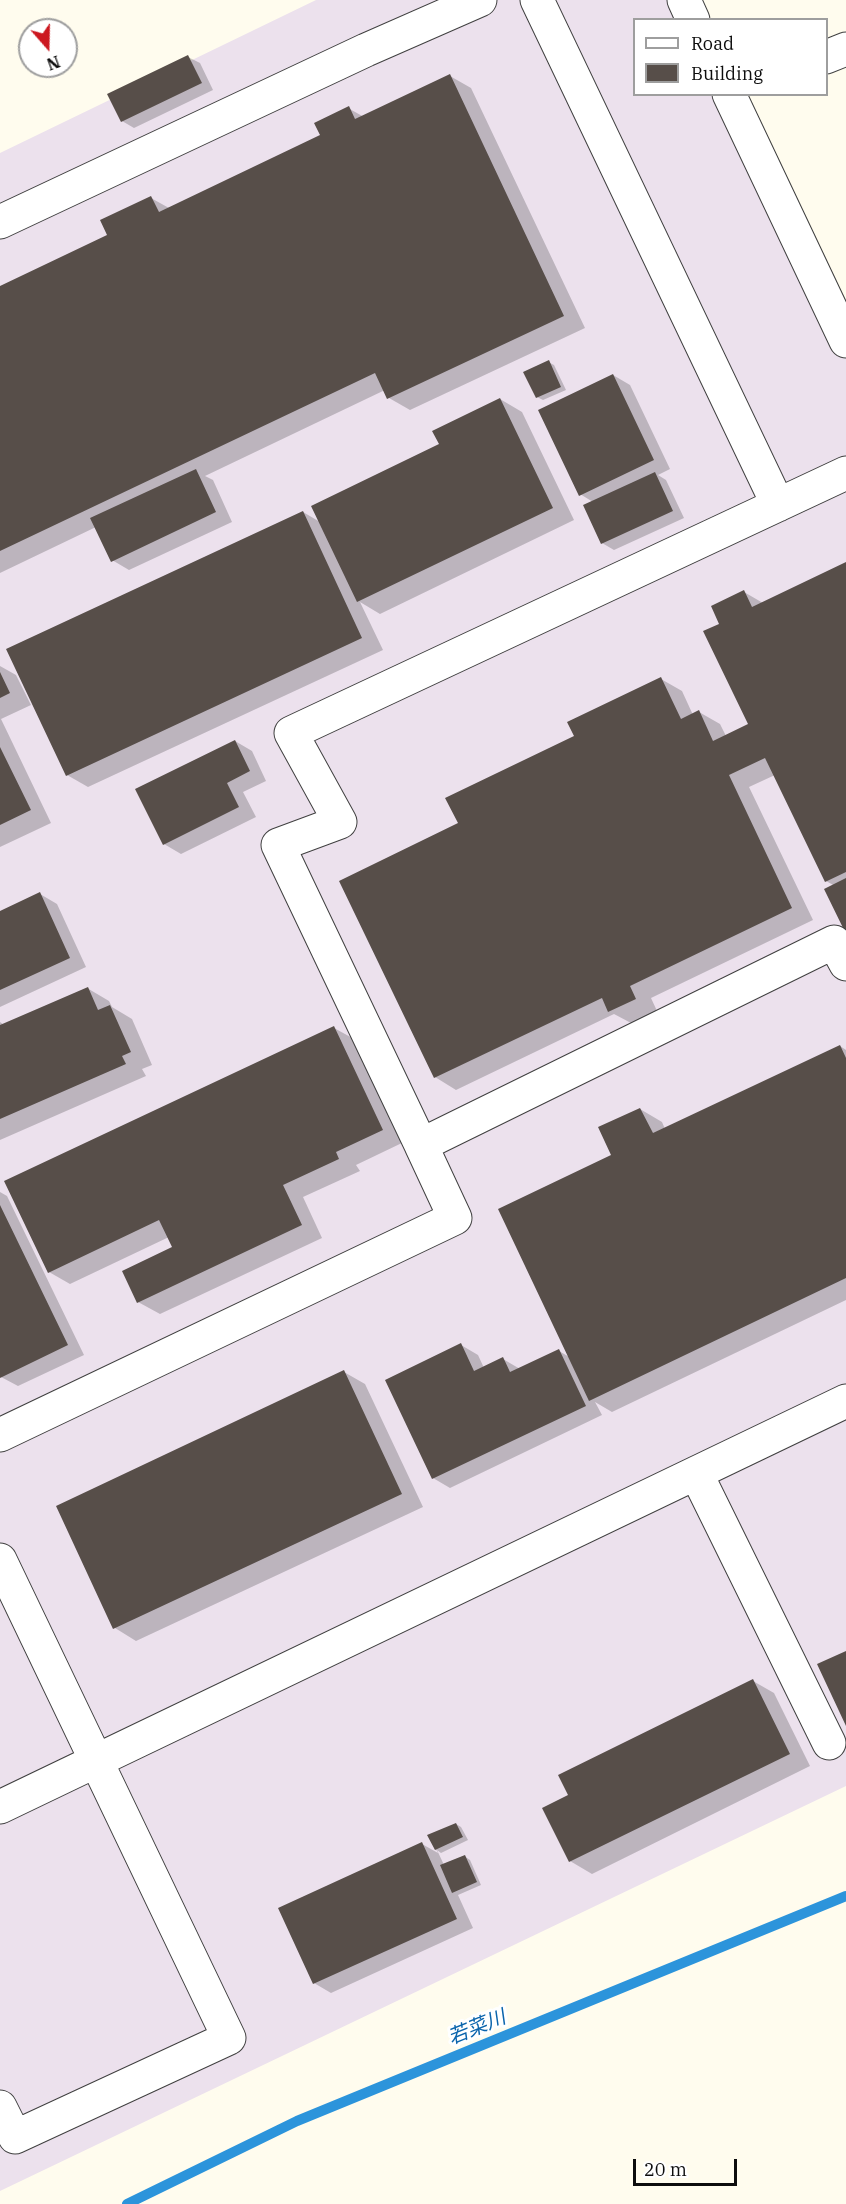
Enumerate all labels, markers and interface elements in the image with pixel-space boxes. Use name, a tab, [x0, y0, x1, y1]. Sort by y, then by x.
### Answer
north arrow	[18, 18, 78, 78]
legend	[633, 18, 828, 96]
text: Road	[691, 32, 734, 55]
text: N	[44, 51, 63, 75]
text: Building	[691, 62, 763, 85]
water label: 若菜川	[445, 2006, 509, 2050]
scale bar	[636, 2147, 740, 2185]
text: 20 m	[644, 2158, 687, 2181]

